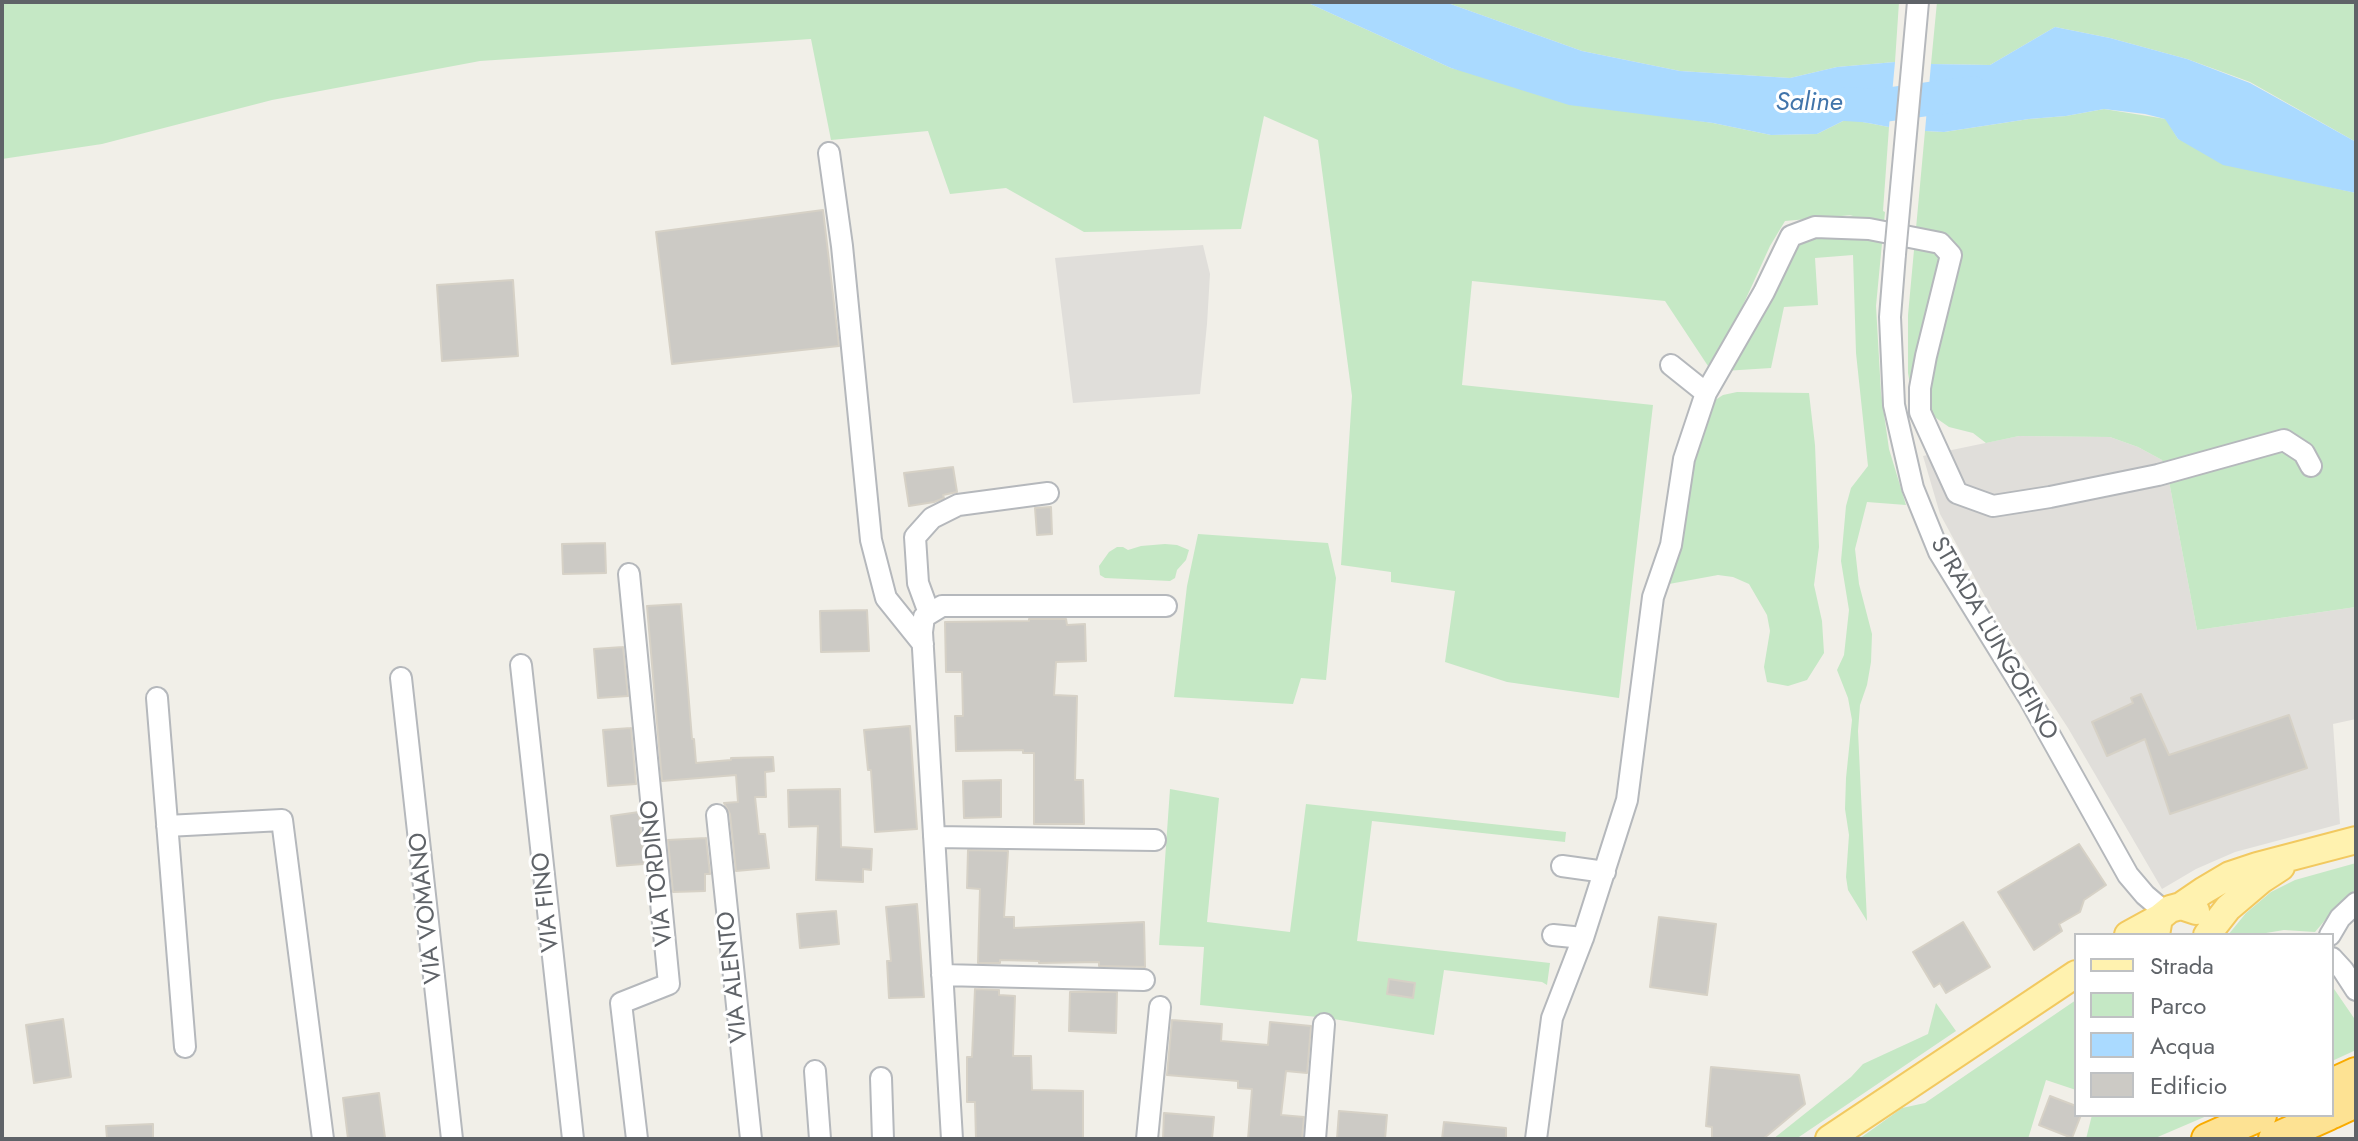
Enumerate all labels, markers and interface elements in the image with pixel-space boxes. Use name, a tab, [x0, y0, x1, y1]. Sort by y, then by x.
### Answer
water label: Saline	[1776, 88, 1842, 120]
street label: STRADA LUNGOFINO	[1923, 532, 2063, 746]
street label: VIA TORDINO	[636, 798, 680, 948]
street label: VIA VOMANO	[405, 831, 449, 985]
street label: VIA FINO	[527, 851, 567, 953]
street label: VIA ALENTO	[713, 910, 755, 1044]
legend	[2074, 933, 2334, 1117]
text: Strada	[2150, 948, 2214, 983]
text: Parco	[2150, 988, 2206, 1023]
text: Acqua	[2150, 1028, 2215, 1063]
text: Edificio	[2150, 1068, 2227, 1103]

